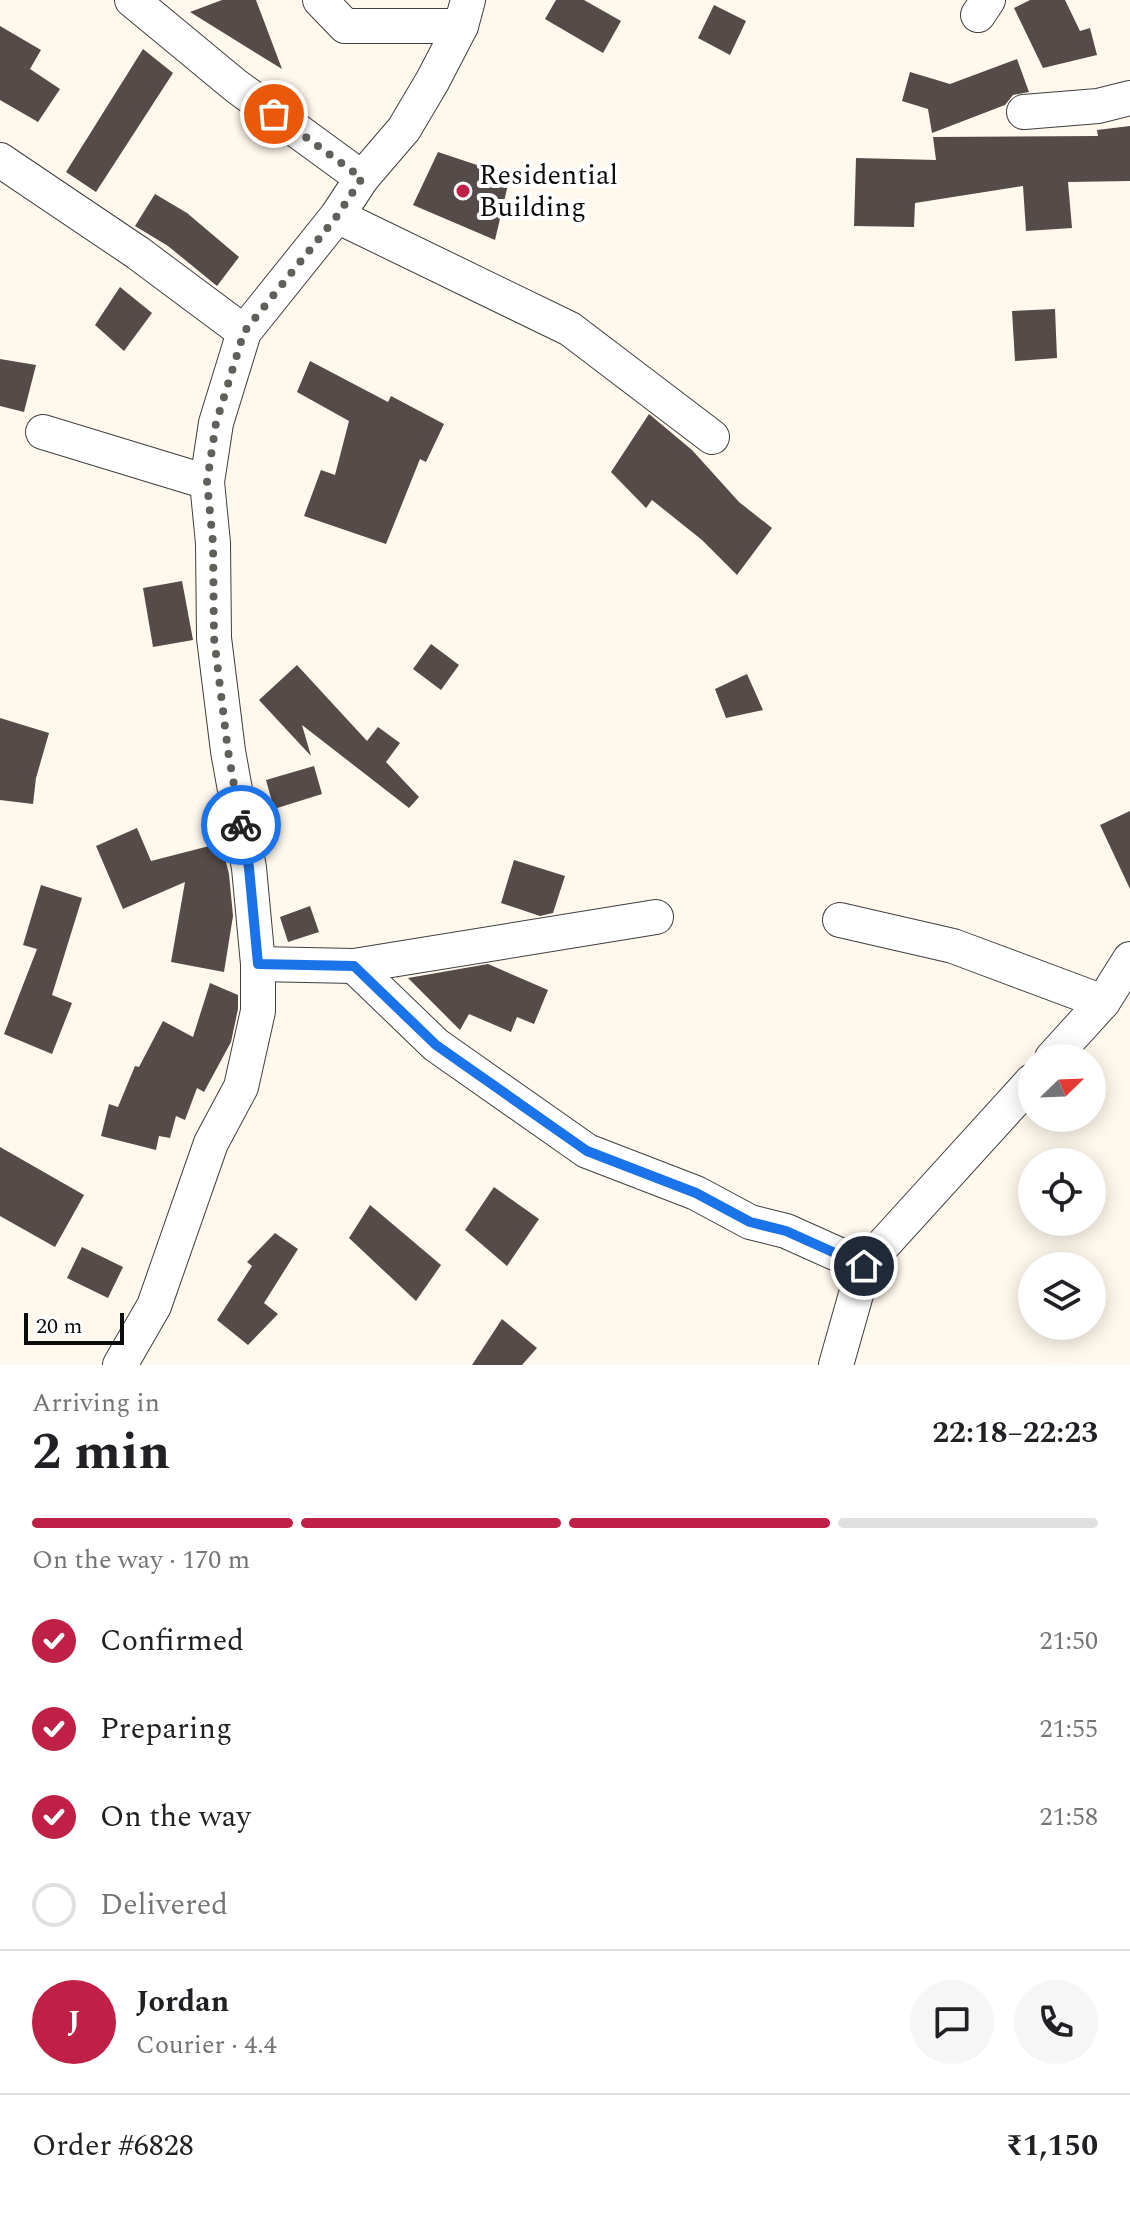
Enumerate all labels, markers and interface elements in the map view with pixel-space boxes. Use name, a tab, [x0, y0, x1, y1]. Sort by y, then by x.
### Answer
pin	[240, 80, 308, 148]
icon: bag	[252, 92, 296, 136]
place label: Residential Building	[479, 154, 618, 229]
marker: Residential Building	[454, 182, 472, 200]
courier	[201, 785, 281, 865]
icon: bike	[219, 803, 263, 847]
north arrow	[1018, 1044, 1106, 1132]
map controls	[1018, 1044, 1106, 1340]
button: locate	[1018, 1148, 1106, 1236]
pin	[830, 1232, 898, 1300]
icon: home	[842, 1244, 886, 1288]
button: layers	[1018, 1252, 1106, 1340]
scale bar	[24, 1309, 124, 1345]
text: 20 m	[36, 1310, 82, 1343]
text: Arriving in	[32, 1383, 160, 1423]
text: 22:18–22:23	[932, 1410, 1098, 1456]
text: 2 min	[32, 1413, 170, 1492]
text: On the way · 170 m	[32, 1540, 250, 1580]
text: Confirmed	[100, 1618, 244, 1664]
icon: check	[32, 1619, 76, 1663]
text: 21:50	[1039, 1621, 1098, 1661]
text: Preparing	[100, 1706, 232, 1752]
icon: check	[32, 1707, 76, 1751]
text: 21:55	[1039, 1709, 1098, 1749]
text: On the way	[100, 1794, 251, 1840]
icon: check	[32, 1795, 76, 1839]
text: 21:58	[1039, 1797, 1098, 1837]
text: Delivered	[100, 1882, 228, 1928]
text: Jordan	[136, 1979, 229, 2025]
button: chat	[910, 1980, 994, 2064]
button: phone	[1014, 1980, 1098, 2064]
text: J	[68, 1999, 80, 2045]
text: Courier · 4.4	[136, 2025, 277, 2065]
text: Order #6828	[32, 2123, 194, 2169]
text: ₹1,150	[1006, 2123, 1098, 2169]

